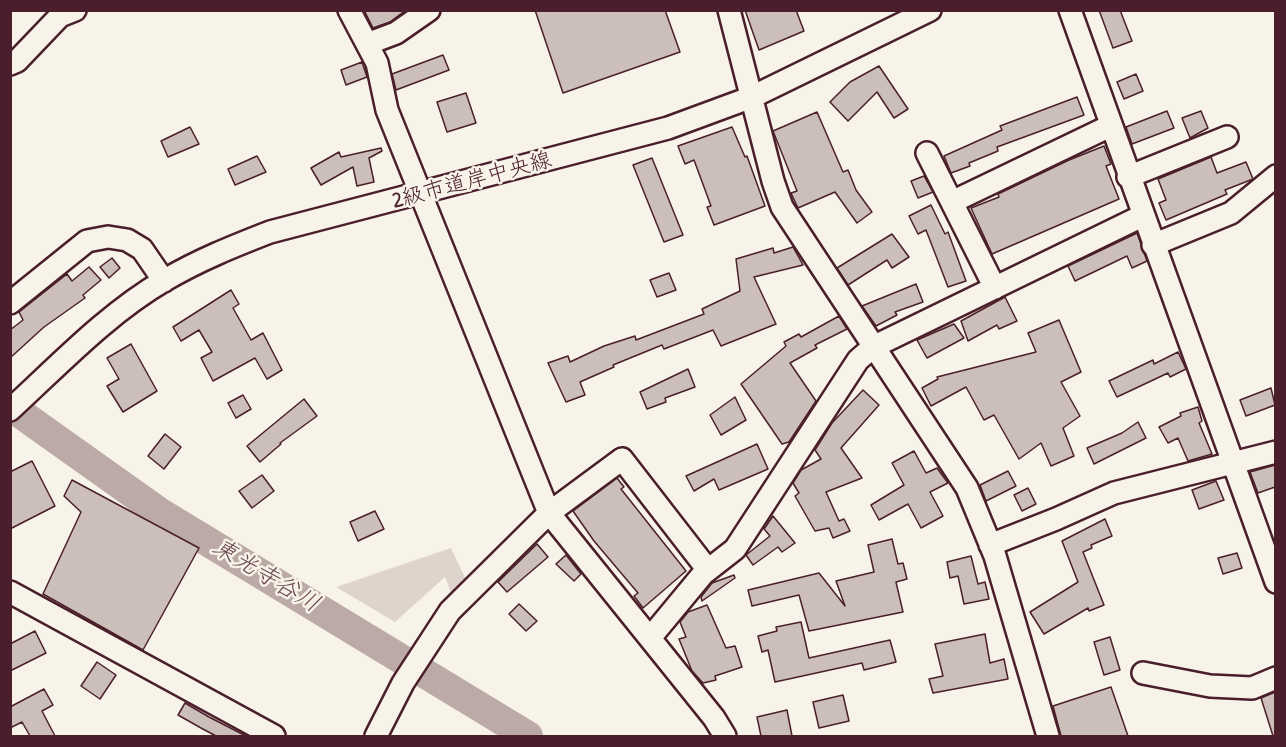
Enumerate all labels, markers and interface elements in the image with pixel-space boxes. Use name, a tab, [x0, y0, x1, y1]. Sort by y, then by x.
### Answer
street label: 2級市道岸中央線	[389, 147, 555, 215]
water label: 東光寺谷川	[207, 533, 325, 619]

